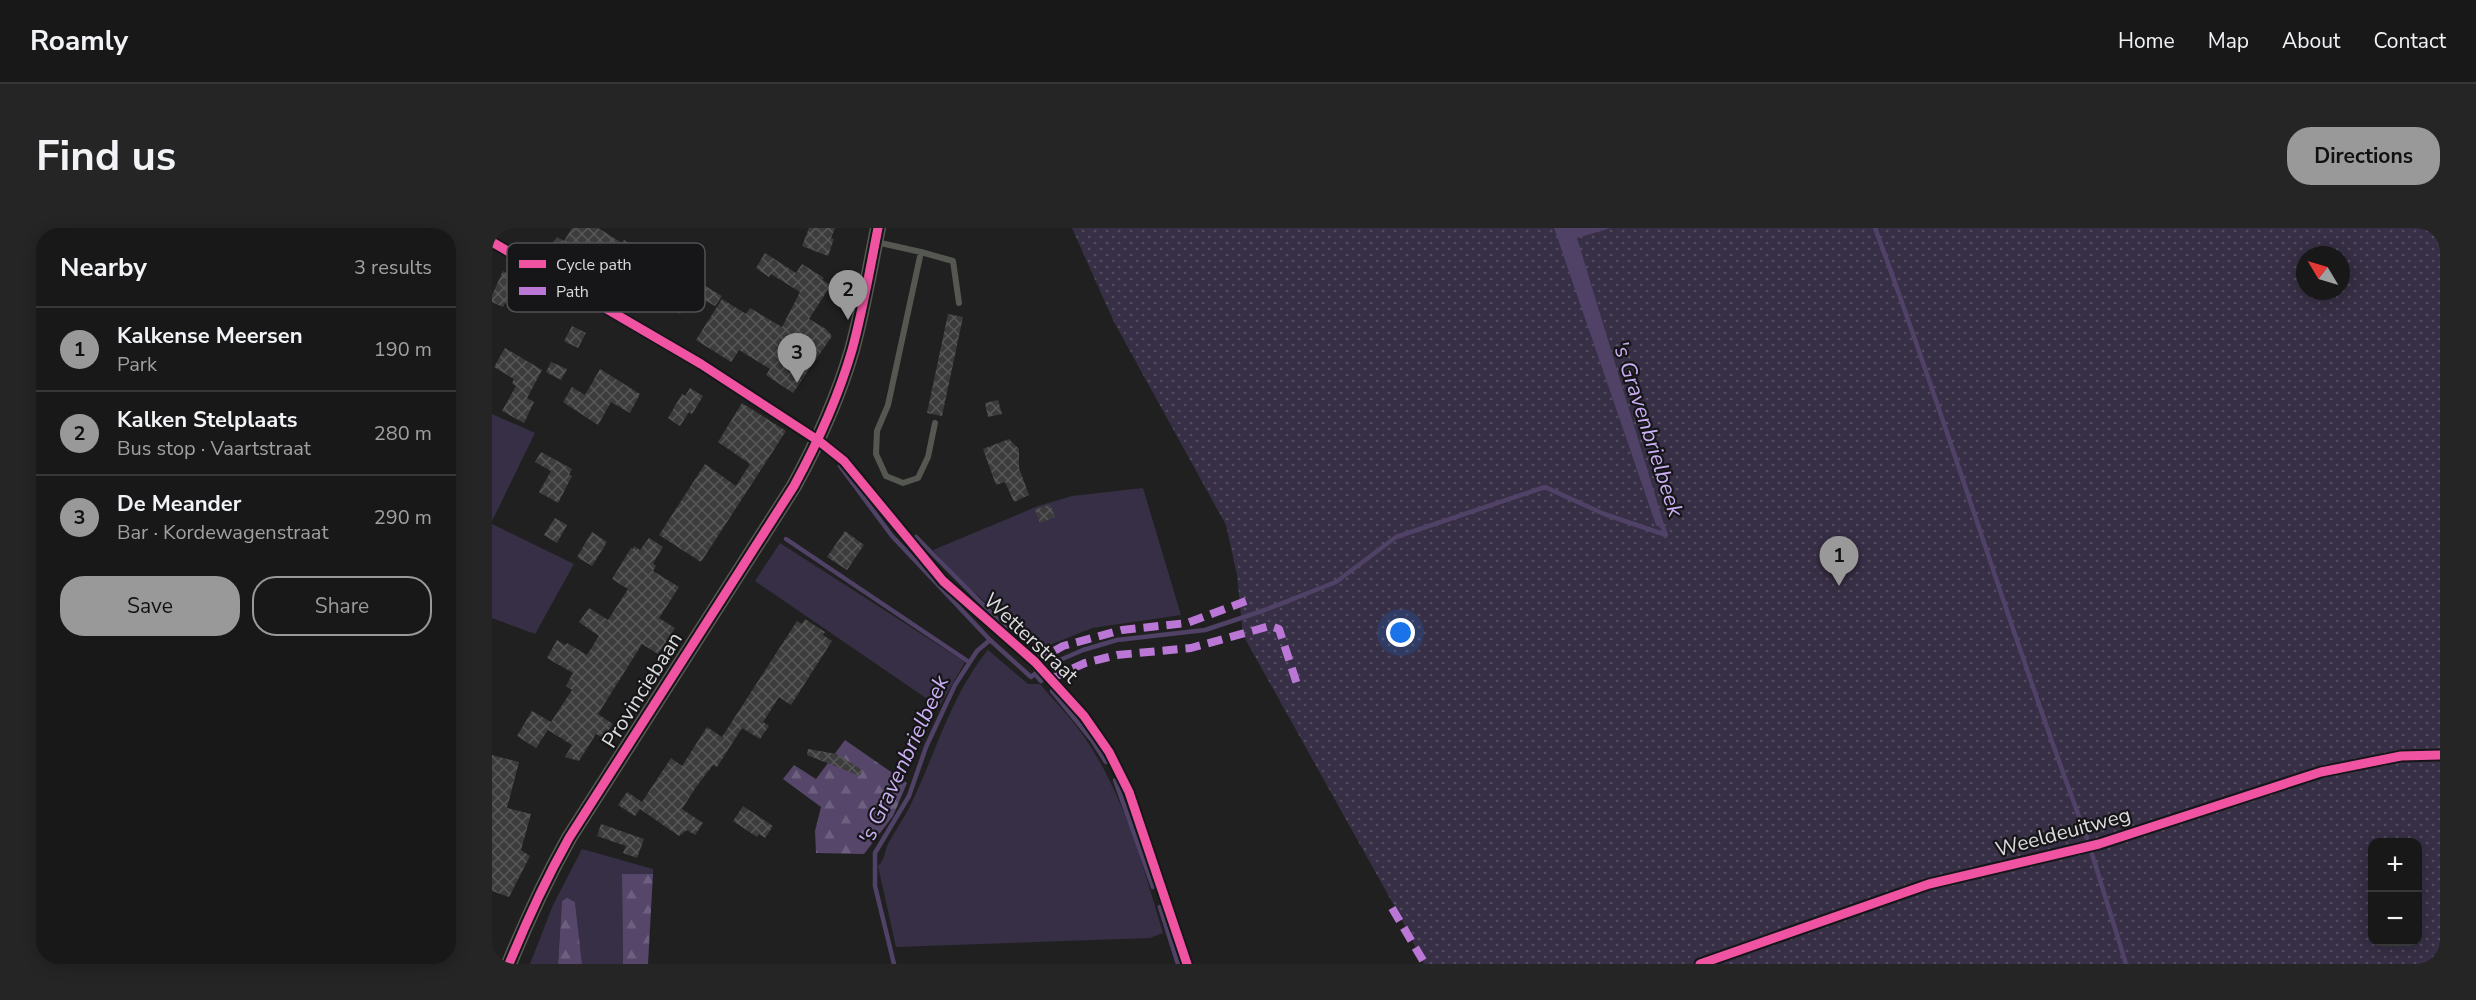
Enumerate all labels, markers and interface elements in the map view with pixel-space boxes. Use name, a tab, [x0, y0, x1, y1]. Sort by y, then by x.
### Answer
text: Roamly	[30, 22, 128, 60]
text: Home	[2118, 27, 2175, 55]
text: Map	[2208, 27, 2249, 55]
text: About	[2282, 27, 2340, 55]
text: Contact	[2373, 27, 2446, 55]
button: Directions	[2287, 127, 2440, 185]
text: Find us	[36, 128, 176, 185]
legend	[507, 243, 705, 312]
north arrow	[2296, 246, 2350, 300]
text: Nearby	[60, 250, 147, 285]
text: 3 results	[354, 254, 432, 281]
text: Cycle path	[556, 254, 632, 276]
pin: 2	[828, 270, 868, 320]
text: Path	[556, 281, 589, 303]
text: Kalkense Meersen	[117, 321, 303, 351]
pin: 3	[778, 334, 816, 383]
text: 1	[74, 336, 86, 363]
text: 190 m	[374, 336, 432, 363]
water label: 's Gravenbrielbeek	[1605, 337, 1691, 522]
text: Park	[117, 351, 157, 378]
text: Kalken Stelplaats	[117, 405, 298, 435]
text: 2	[74, 420, 86, 447]
text: 280 m	[374, 420, 432, 447]
text: Bus stop · Vaartstraat	[117, 435, 311, 462]
text: De Meander	[117, 489, 241, 519]
text: 3	[74, 504, 86, 531]
text: 290 m	[374, 504, 432, 531]
text: Bar · Kordewagenstraat	[117, 519, 328, 546]
pin: 1	[1820, 536, 1858, 586]
button: Save	[60, 576, 240, 636]
button: Share	[252, 576, 432, 636]
street label: Wetterstraat	[977, 587, 1085, 690]
your location	[1386, 618, 1415, 647]
street label: Provinciebaan	[595, 627, 689, 753]
water label: 's Gravenbrielbeek	[852, 670, 957, 849]
street label: Weeldeuitweg	[1992, 801, 2134, 863]
map controls	[2368, 838, 2422, 946]
button: +	[2368, 838, 2422, 892]
button: −	[2368, 892, 2422, 946]

